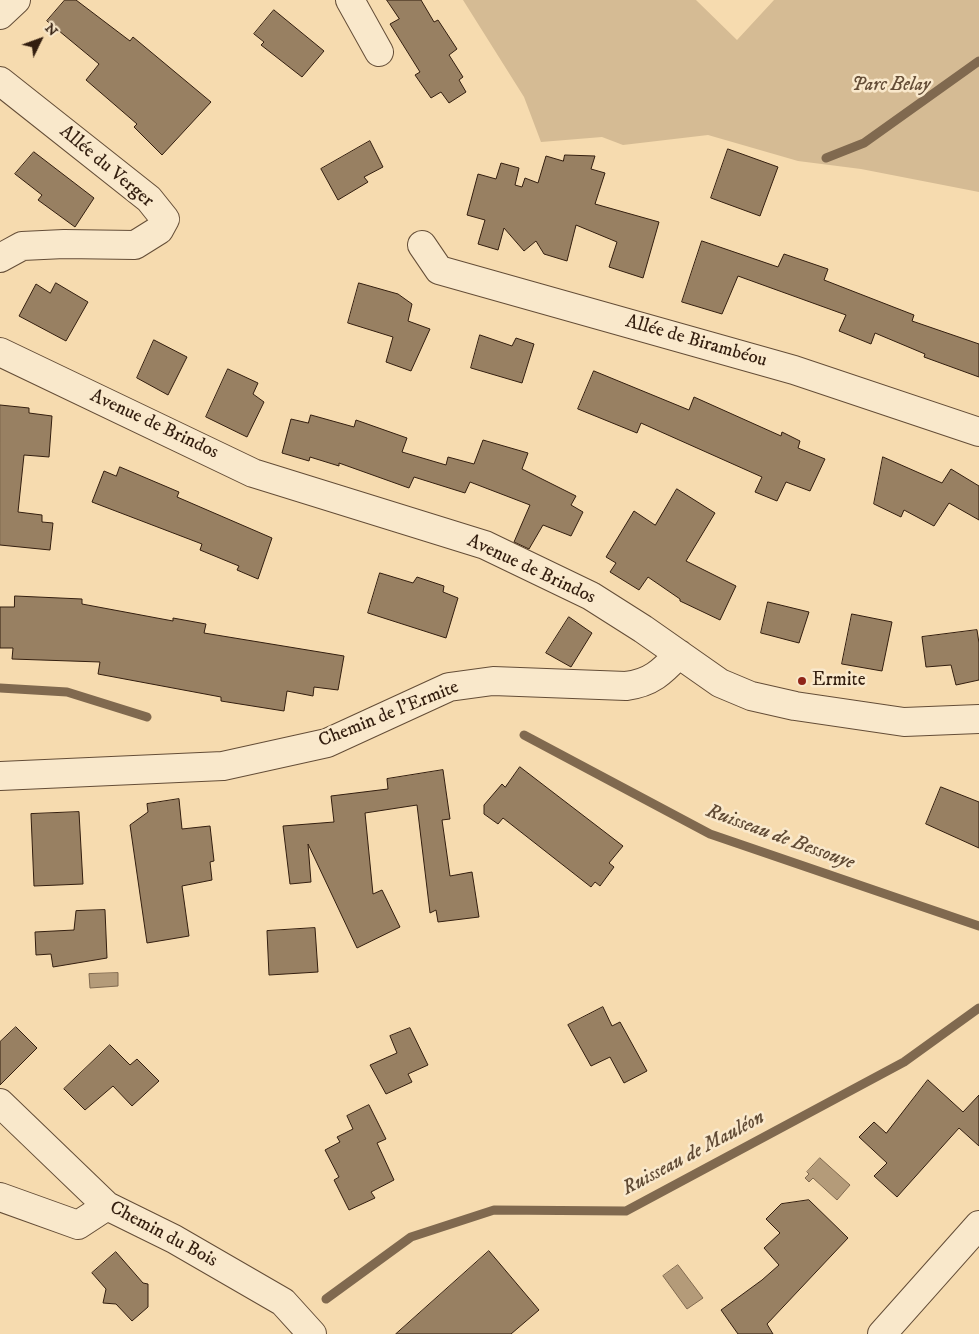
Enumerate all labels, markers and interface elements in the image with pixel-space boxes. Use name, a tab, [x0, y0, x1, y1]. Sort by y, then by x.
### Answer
north arrow	[15, 15, 65, 65]
text: N	[41, 20, 62, 40]
park label: Parc Belay	[852, 75, 930, 97]
street label: Allée du Verger	[54, 121, 158, 213]
street label: Allée de Birambéou	[623, 311, 769, 373]
street label: Avenue de Brindos	[86, 385, 222, 465]
street label: Avenue de Brindos	[463, 530, 599, 610]
place label: Ermite	[812, 670, 866, 692]
marker: Ermite	[796, 675, 808, 687]
street label: Chemin de l'Ermite	[316, 676, 462, 754]
water label: Ruisseau de Bessouye	[703, 800, 857, 876]
water label: Ruisseau de Mauléon	[619, 1106, 769, 1202]
street label: Chemin du Bois	[105, 1197, 221, 1273]

